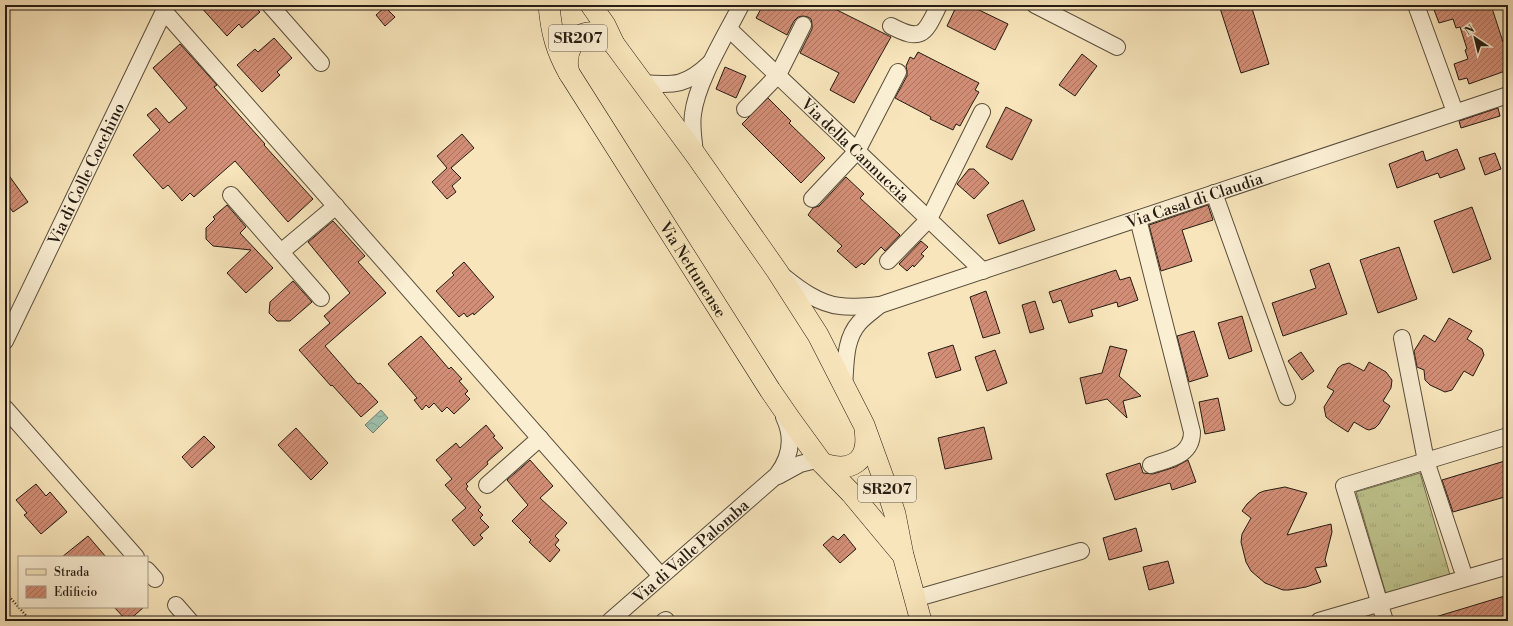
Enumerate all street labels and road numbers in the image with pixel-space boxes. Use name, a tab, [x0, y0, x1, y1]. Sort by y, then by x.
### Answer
road number: SR207	[549, 25, 607, 51]
street label: Via della Cannuccia	[796, 93, 914, 207]
street label: Via di Colle Cocchino	[44, 100, 129, 249]
street label: Via Casal di Claudia	[1123, 168, 1266, 233]
street label: Via Nettunense	[654, 217, 730, 322]
road number: SR207	[858, 476, 916, 502]
street label: Via di Valle Palomba	[628, 495, 754, 608]

